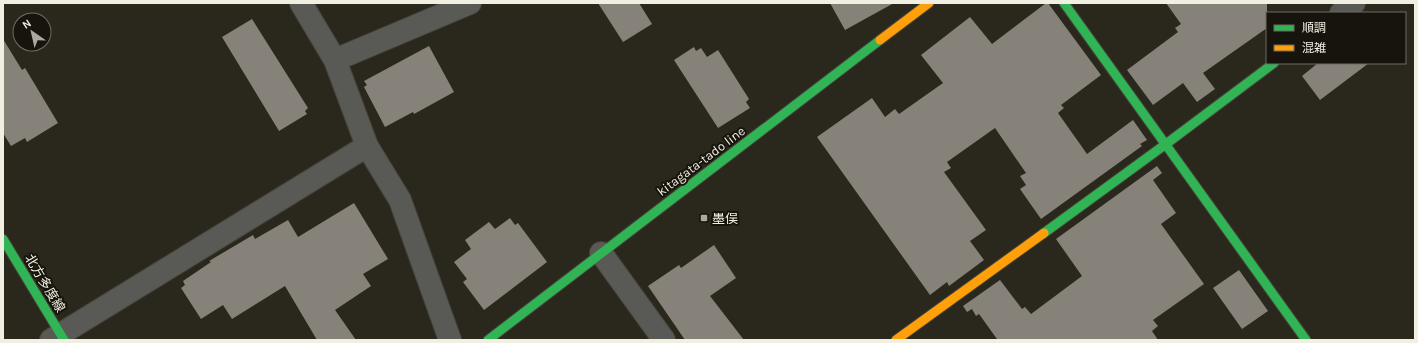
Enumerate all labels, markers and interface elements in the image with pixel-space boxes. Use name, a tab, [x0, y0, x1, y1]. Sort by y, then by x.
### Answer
north arrow	[12, 12, 52, 52]
legend	[1266, 12, 1406, 64]
text: N	[20, 17, 34, 32]
text: 順調	[1302, 21, 1326, 35]
text: 混雑	[1302, 41, 1326, 55]
street label: kitagata-tado line	[654, 123, 748, 199]
place label: 墨俣	[712, 211, 738, 226]
marker: 墨俣	[699, 213, 709, 223]
street label: 北方多度線	[22, 251, 68, 315]

